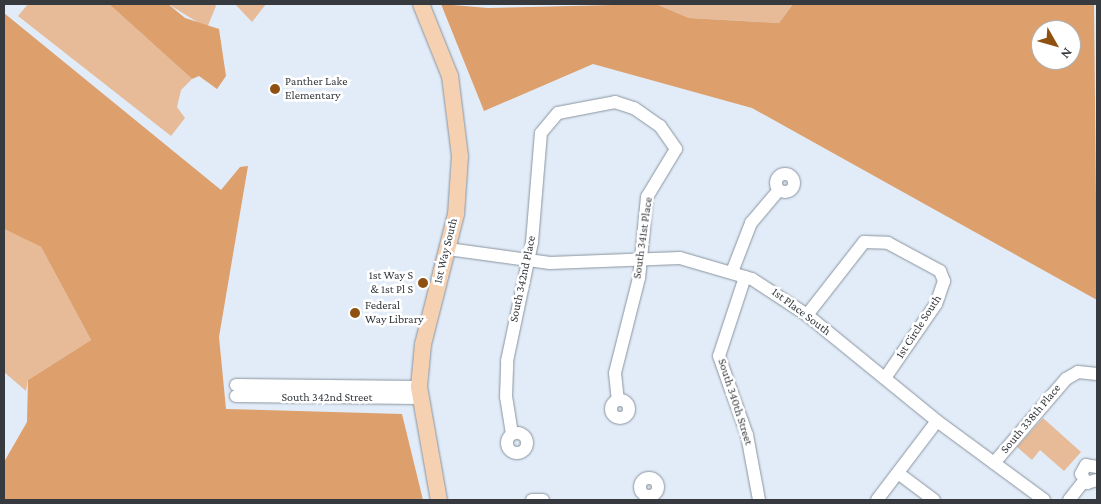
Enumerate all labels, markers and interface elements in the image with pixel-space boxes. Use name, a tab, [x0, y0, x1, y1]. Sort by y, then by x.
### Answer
north arrow	[1031, 20, 1081, 70]
text: N	[1058, 45, 1076, 62]
place label: Panther Lake Elementary	[285, 75, 348, 103]
marker: Panther Lake Elementary	[269, 83, 281, 95]
street label: South 341st Place	[630, 196, 656, 280]
street label: 1st Way South	[431, 217, 461, 285]
street label: South 342nd Place	[507, 234, 539, 324]
place label: 1st Way S & 1st Pl S	[369, 269, 413, 297]
marker: 1st Way S & 1st Pl S	[417, 277, 429, 289]
street label: 1st Place South	[769, 285, 833, 339]
street label: 1st Circle South	[893, 292, 945, 362]
place label: Federal Way Library	[365, 299, 423, 327]
marker: Federal Way Library	[349, 307, 361, 319]
street label: South 340th Street	[714, 357, 756, 447]
street label: South 338th Place	[998, 381, 1064, 457]
street label: South 342nd Street	[281, 391, 373, 405]

